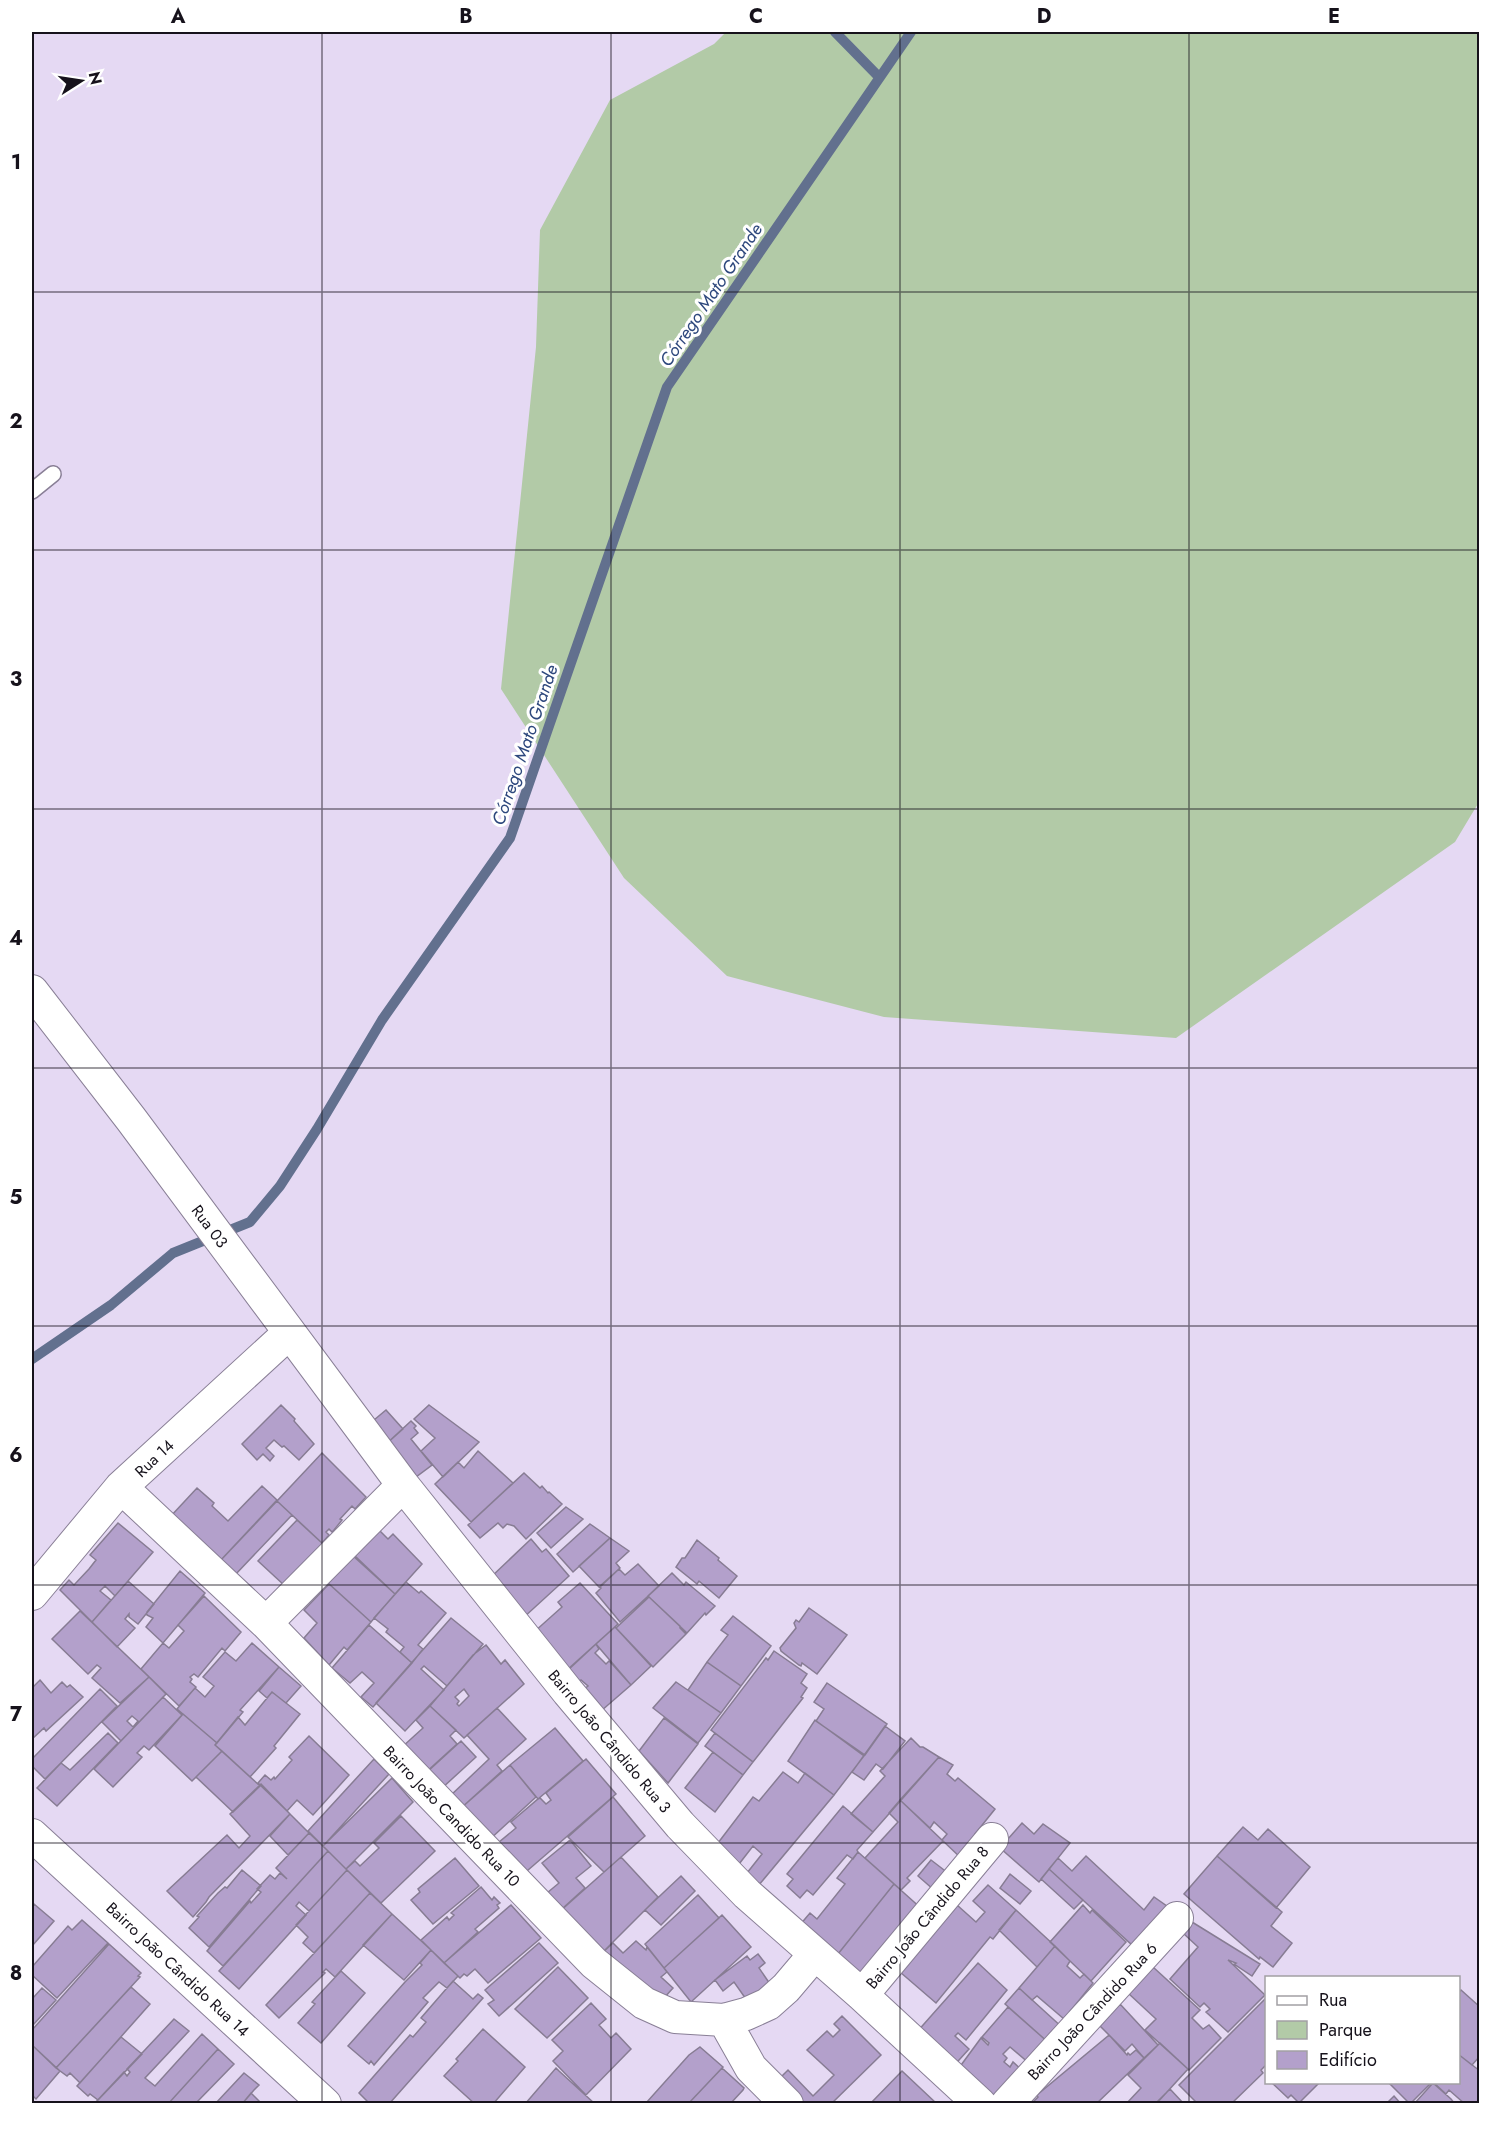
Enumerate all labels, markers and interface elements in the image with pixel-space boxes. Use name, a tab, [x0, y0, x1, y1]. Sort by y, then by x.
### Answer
text: A	[170, 2, 186, 31]
text: B	[459, 2, 473, 31]
text: C	[749, 2, 763, 31]
text: D	[1037, 2, 1051, 31]
text: E	[1328, 2, 1340, 31]
north arrow	[51, 51, 111, 111]
text: N	[83, 69, 108, 87]
text: 1	[11, 148, 21, 177]
water label: Córrego Mato Grande	[653, 218, 769, 372]
text: 2	[9, 407, 23, 436]
water label: Córrego Mato Grande	[485, 661, 565, 829]
text: 3	[10, 665, 22, 694]
text: 4	[9, 924, 23, 953]
text: 5	[10, 1183, 23, 1212]
street label: Rua 03	[186, 1200, 233, 1253]
street label: Rua 14	[130, 1434, 179, 1483]
text: 6	[9, 1441, 23, 1470]
street label: Bairro João Cândido Rua 3	[543, 1665, 677, 1818]
text: 7	[10, 1700, 23, 1729]
street label: Bairro João Candido Rua 10	[378, 1741, 525, 1892]
street label: Bairro João Cândido Rua 8	[861, 1841, 994, 1994]
street label: Bairro João Cândido Rua 14	[101, 1897, 254, 2042]
street label: Bairro João Cândido Rua 6	[1022, 1937, 1163, 2085]
text: 8	[10, 1959, 22, 1988]
legend	[1265, 1976, 1460, 2084]
text: Rua	[1319, 1987, 1347, 2013]
text: Parque	[1319, 2017, 1372, 2043]
text: Edifício	[1319, 2047, 1377, 2073]

